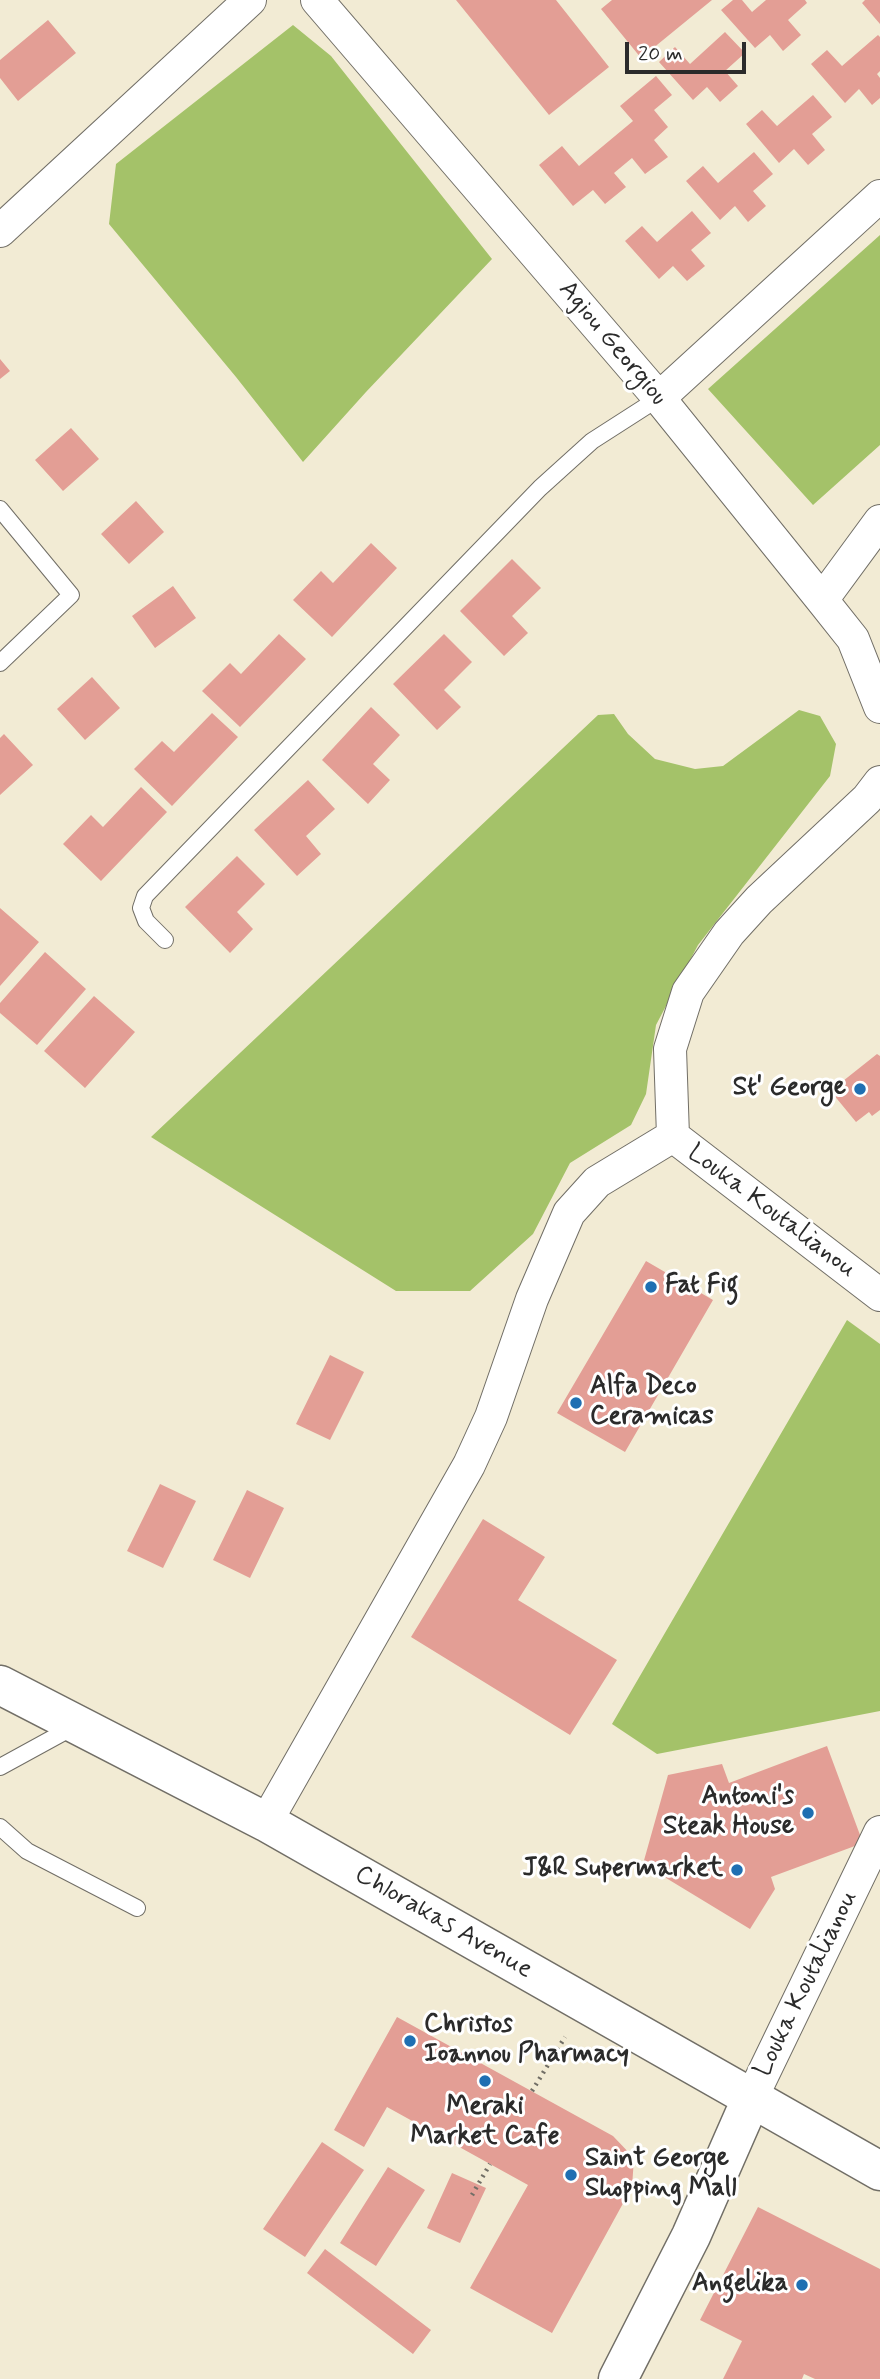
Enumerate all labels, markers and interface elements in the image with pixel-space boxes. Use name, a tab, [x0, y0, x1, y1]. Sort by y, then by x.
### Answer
scale bar	[628, 28, 749, 72]
text: 20 m	[638, 40, 683, 68]
street label: Agiou Georgiou	[551, 275, 673, 413]
place label: St' George	[733, 1073, 846, 1105]
marker: St' George	[852, 1081, 868, 1097]
street label: Louka Koutalianou	[680, 1138, 862, 1286]
place label: Fat Fig	[665, 1271, 738, 1303]
marker: Fat Fig	[643, 1279, 659, 1295]
place label: Alfa Deco Ceramicas	[590, 1372, 714, 1434]
marker: Alfa Deco Ceramicas	[568, 1395, 584, 1411]
place label: Antoni's Steak House	[663, 1782, 794, 1843]
marker: Antoni's Steak House	[800, 1805, 816, 1821]
place label: J&R Supermarket	[522, 1854, 723, 1886]
street label: Chlorakas Avenue	[348, 1859, 538, 1987]
marker: J&R Supermarket	[729, 1862, 745, 1878]
street label: Louka Koutalianou	[748, 1886, 866, 2082]
place label: Christos Ioannou Pharmacy	[424, 2010, 629, 2072]
marker: Christos Ioannou Pharmacy	[402, 2033, 418, 2049]
marker: Meraki Market Cafe	[477, 2073, 493, 2089]
place label: Meraki Market Cafe	[411, 2092, 559, 2154]
place label: Saint George Shopping Mall	[585, 2144, 736, 2206]
marker: Saint George Shopping Mall	[563, 2167, 579, 2183]
place label: Angelika	[692, 2269, 788, 2301]
marker: Angelika	[794, 2277, 810, 2293]

